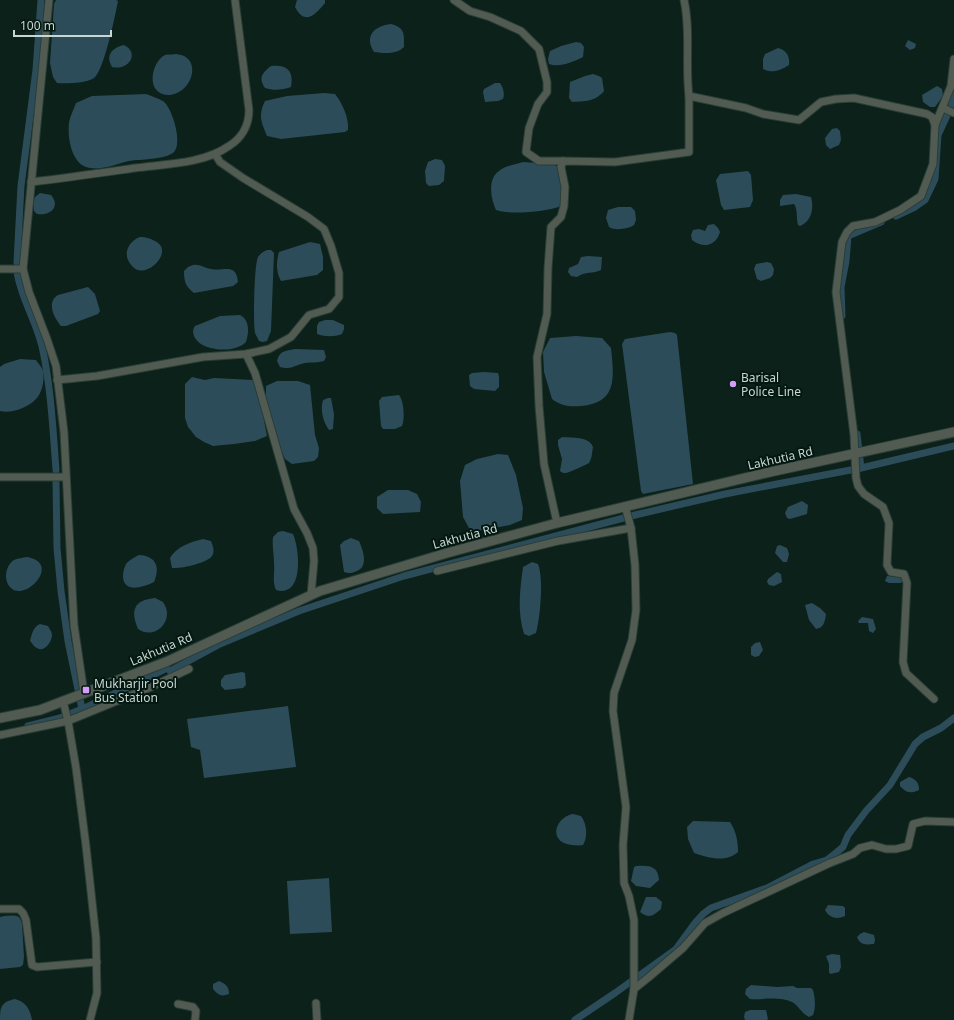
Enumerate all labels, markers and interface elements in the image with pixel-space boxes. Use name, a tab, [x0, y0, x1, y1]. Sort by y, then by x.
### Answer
scale bar	[14, 12, 111, 38]
text: 100 m	[20, 17, 55, 34]
place label: Barisal Police Line	[741, 369, 801, 400]
marker: Barisal Police Line	[728, 379, 738, 389]
street label: Lakhutia Rd	[746, 442, 814, 474]
street label: Lakhutia Rd	[431, 519, 499, 553]
street label: Lakhutia Rd	[127, 628, 195, 670]
place label: Mukharjir Pool Bus Station	[94, 675, 177, 706]
marker: Mukharjir Pool Bus Station	[81, 685, 91, 695]

